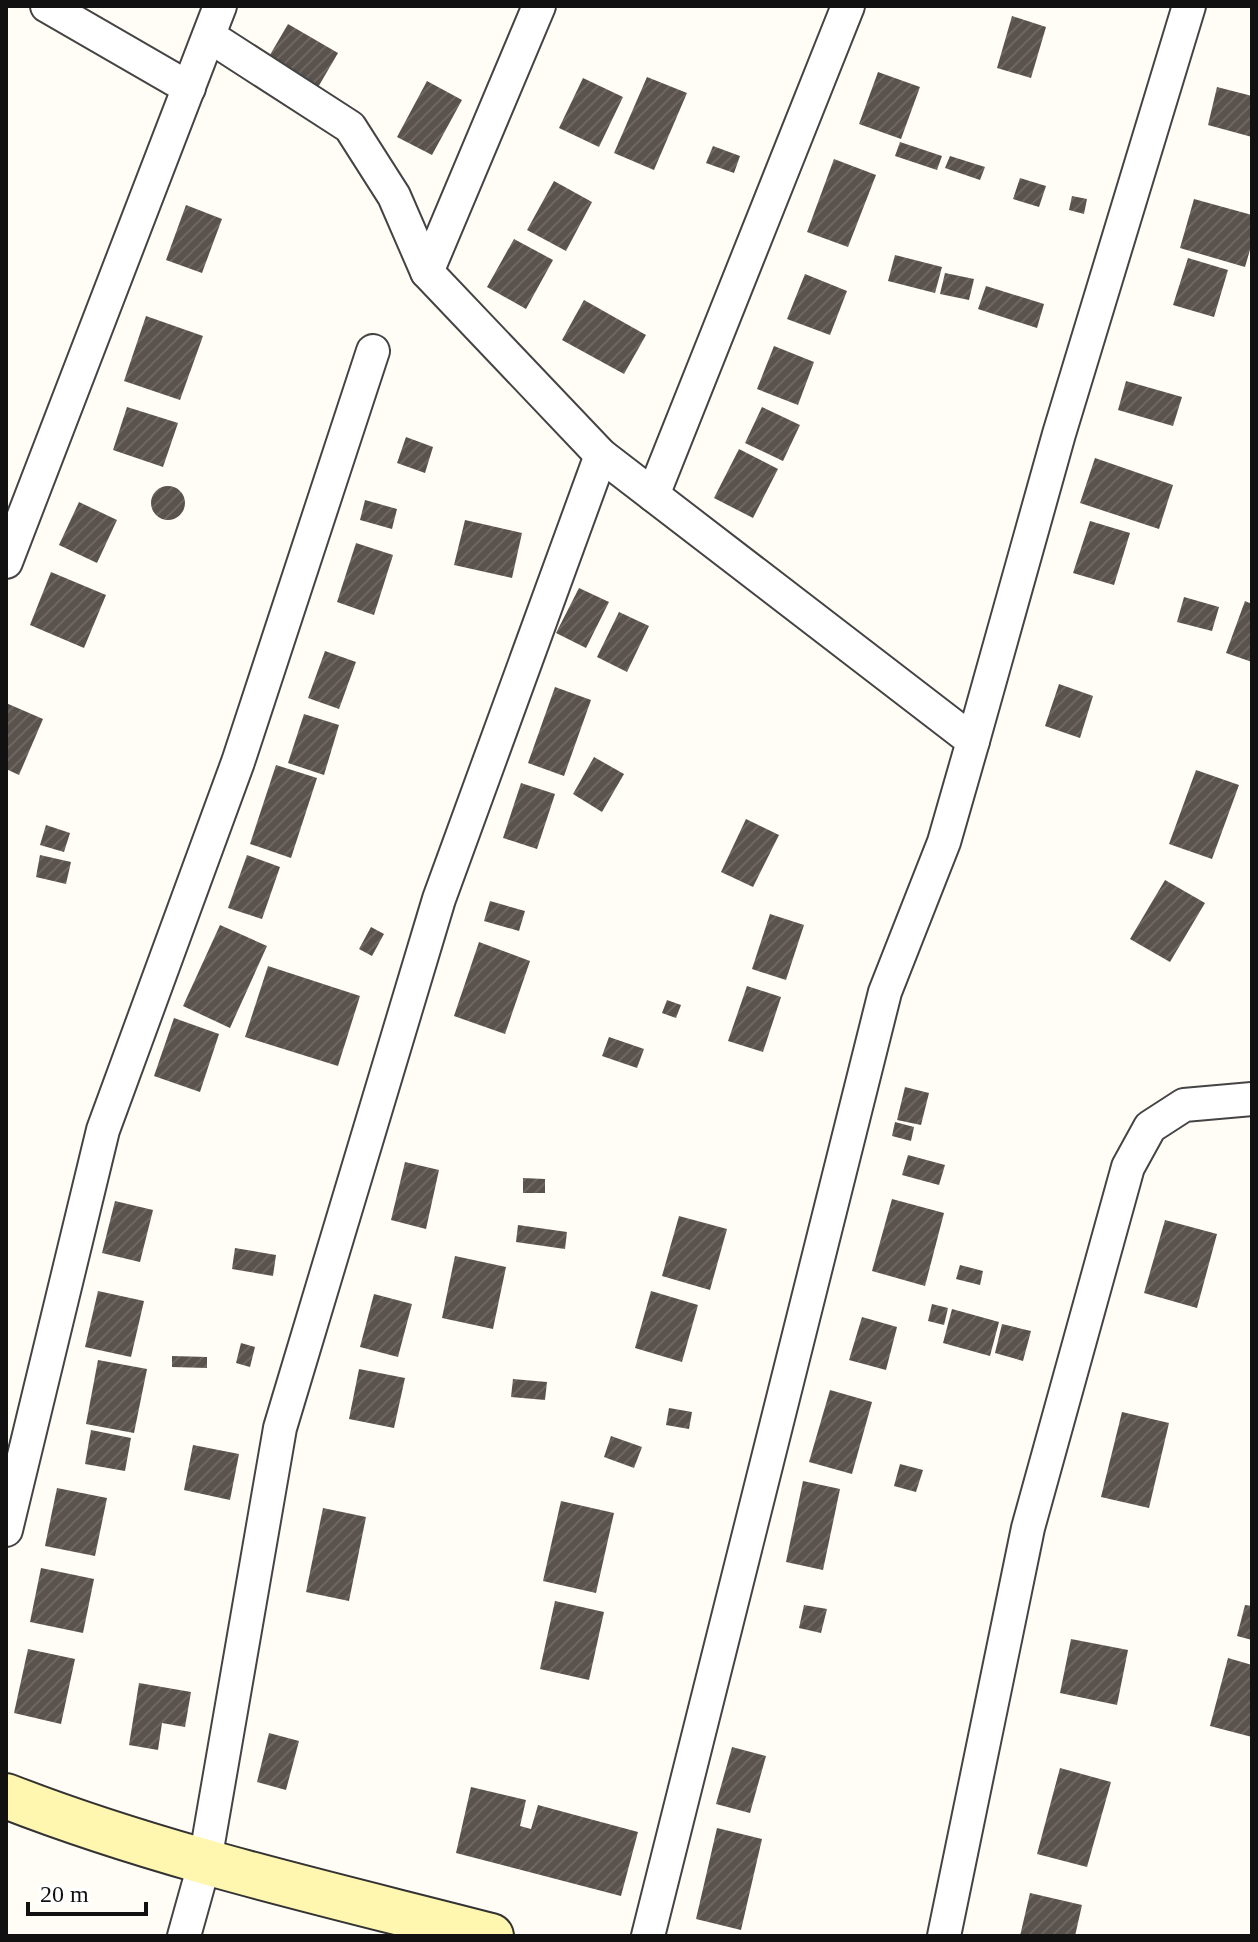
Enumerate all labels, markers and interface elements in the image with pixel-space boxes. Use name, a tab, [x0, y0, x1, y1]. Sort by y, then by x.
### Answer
scale bar	[28, 1866, 146, 1916]
text: 20 m	[40, 1881, 89, 1907]

